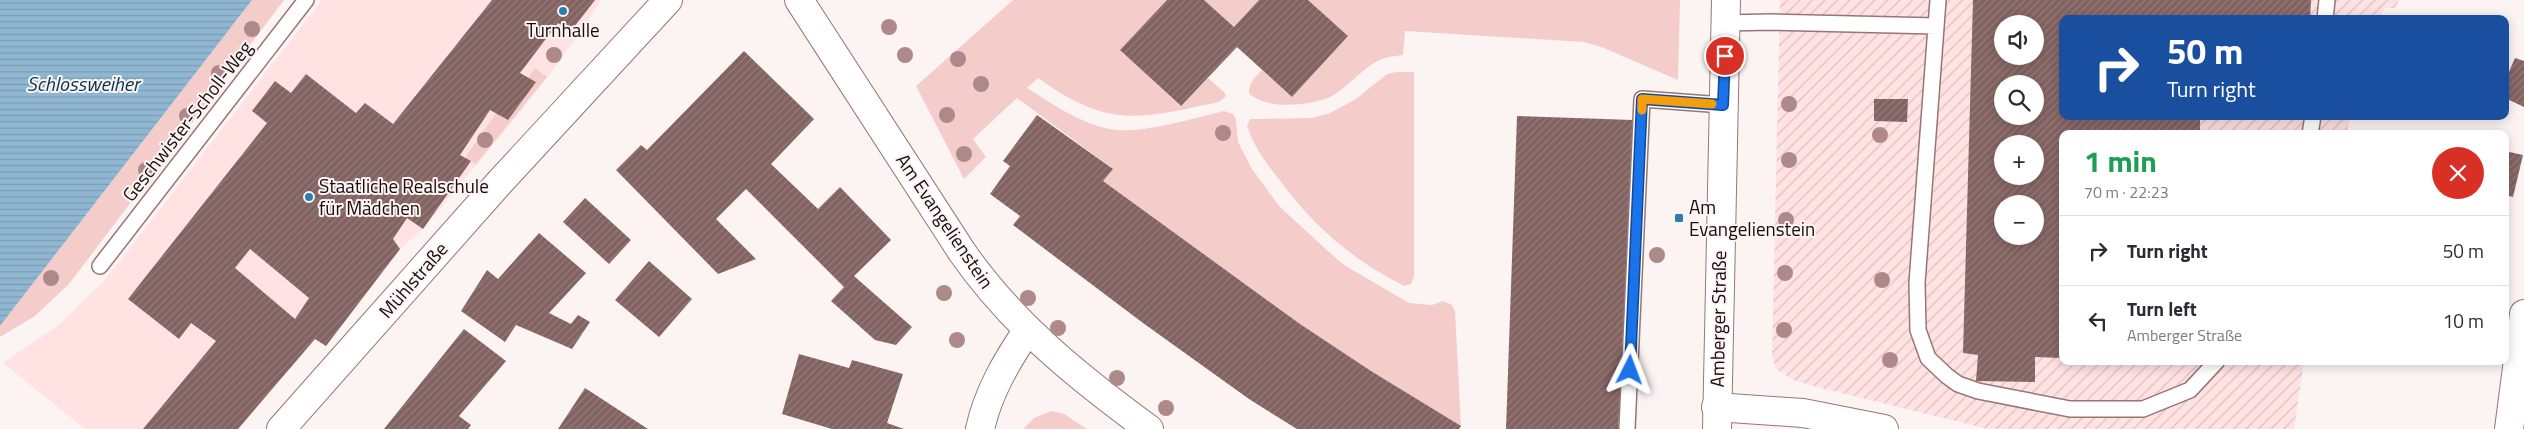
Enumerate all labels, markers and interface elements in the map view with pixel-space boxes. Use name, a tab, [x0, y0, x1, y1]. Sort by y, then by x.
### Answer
marker: Turnhalle	[557, 5, 569, 17]
place label: Turnhalle	[526, 15, 600, 44]
map controls	[1994, 15, 2044, 245]
button: sound	[1994, 15, 2044, 65]
text: 50 m	[2167, 24, 2243, 78]
street label: Geschwister-Scholl-Weg	[114, 34, 259, 207]
pin	[1704, 35, 1746, 77]
icon: right	[2084, 35, 2149, 100]
icon: arrive	[1711, 42, 1739, 70]
water label: Schlossweiher	[27, 68, 142, 99]
text: Turn right	[2167, 72, 2256, 106]
button: search	[1994, 75, 2044, 125]
button: +	[1994, 135, 2044, 185]
text: 1 min	[2084, 138, 2157, 184]
street label: Am Evangelienstein	[889, 147, 1001, 294]
button: close	[2432, 147, 2484, 199]
place label: Staatliche Realschule für Mädchen	[319, 171, 489, 222]
text: 70 m · 22:23	[2084, 180, 2169, 204]
marker: Staatliche Realschule für Mädchen	[303, 191, 315, 203]
place label: Am Evangelienstein	[1689, 192, 1815, 243]
button: −	[1994, 195, 2044, 245]
marker: Am Evangelienstein	[1673, 212, 1685, 224]
street label: Mühlstraße	[371, 235, 454, 324]
text: Turn right	[2127, 236, 2208, 265]
text: 50 m	[2443, 236, 2484, 265]
icon: right	[2084, 237, 2112, 265]
street label: Amberger Straße	[1702, 250, 1733, 388]
text: Turn left	[2127, 294, 2197, 323]
text: 10 m	[2443, 306, 2484, 335]
icon: left	[2084, 307, 2112, 335]
text: Amberger Straße	[2127, 323, 2242, 347]
position arrow	[1603, 343, 1655, 395]

